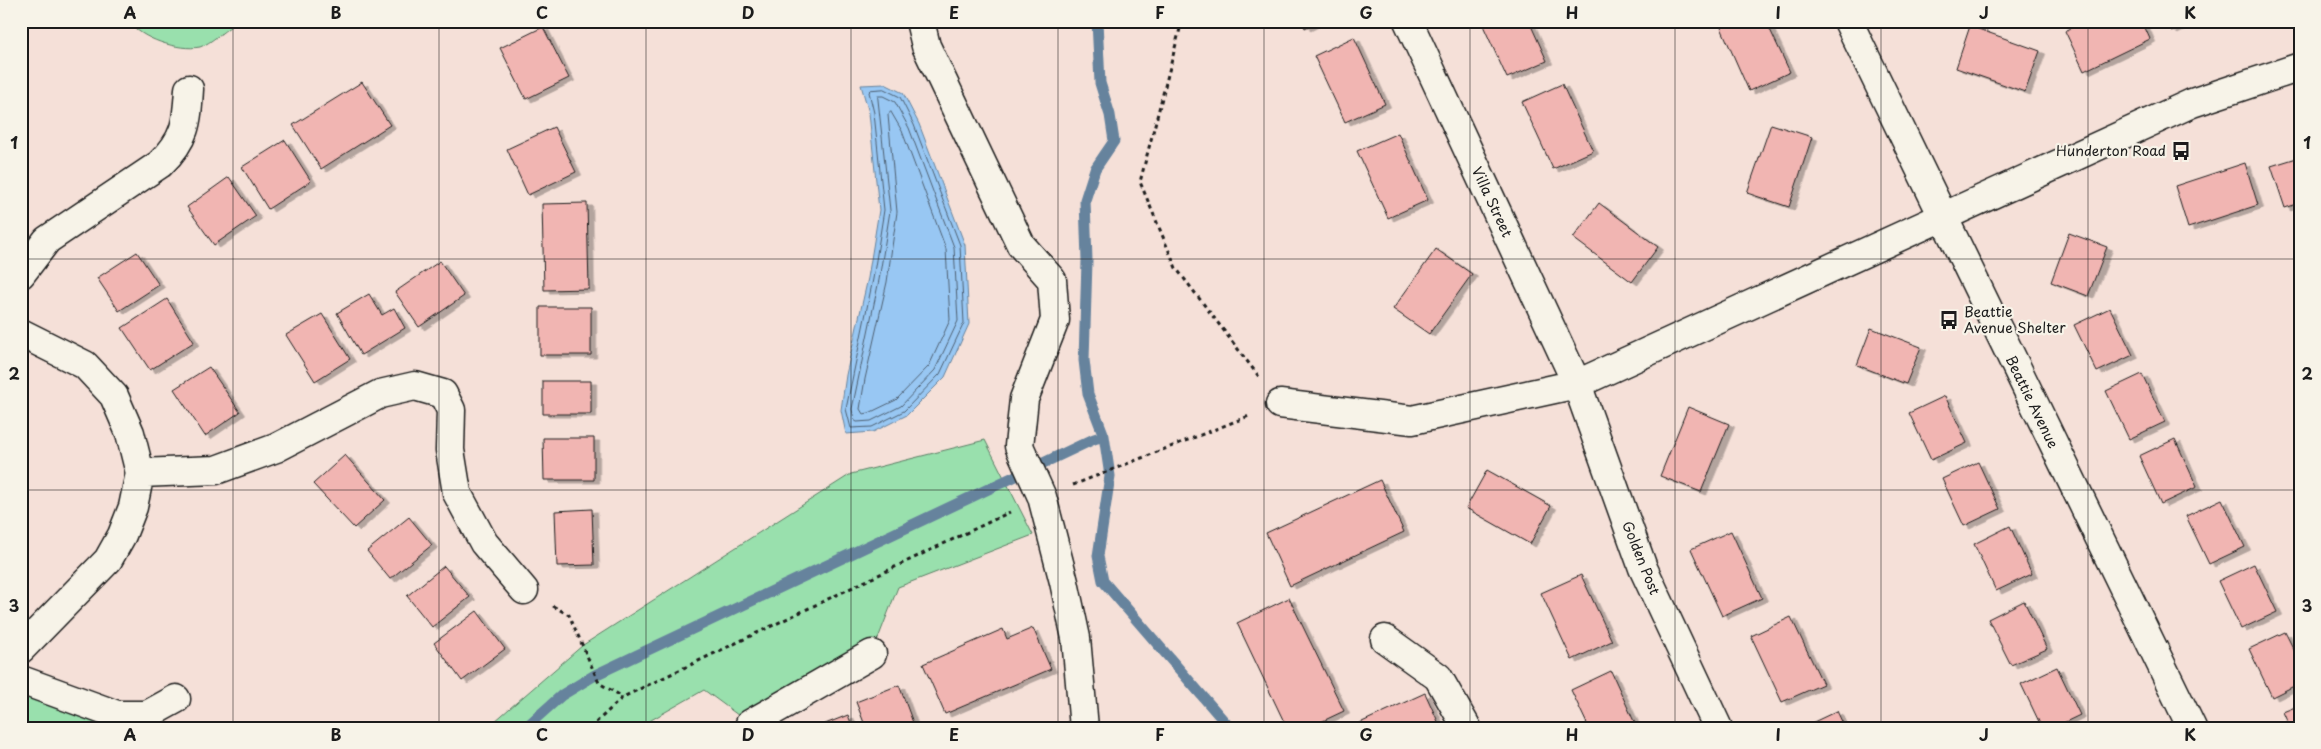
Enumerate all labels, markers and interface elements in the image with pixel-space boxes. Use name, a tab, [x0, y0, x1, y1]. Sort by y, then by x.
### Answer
text: A	[124, 0, 137, 24]
text: B	[331, 0, 342, 24]
text: C	[536, 0, 548, 24]
text: D	[742, 0, 754, 24]
text: E	[949, 0, 959, 24]
text: F	[1155, 0, 1165, 24]
text: G	[1359, 0, 1373, 24]
text: H	[1566, 0, 1578, 24]
text: I	[1775, 0, 1781, 24]
text: J	[1979, 0, 1989, 24]
text: K	[2184, 0, 2196, 24]
text: 1	[10, 130, 18, 154]
text: 1	[2303, 130, 2311, 154]
place label: Hunderton Road	[2056, 140, 2166, 161]
bus stop icon: Hunderton Road	[2170, 140, 2192, 162]
street label: Villa Street	[1467, 163, 1518, 241]
place label: Beattie Avenue Shelter	[1964, 301, 2066, 338]
bus stop icon: Beattie Avenue Shelter	[1938, 309, 1960, 331]
street label: Beattie Avenue	[2001, 352, 2064, 452]
text: 2	[8, 361, 20, 385]
text: 2	[2301, 361, 2313, 385]
street label: Golden Post	[1617, 518, 1666, 598]
text: 3	[9, 593, 19, 617]
text: 3	[2302, 593, 2312, 617]
text: A	[124, 722, 137, 746]
text: B	[331, 722, 342, 746]
text: C	[536, 722, 548, 746]
text: D	[742, 722, 754, 746]
text: E	[949, 722, 959, 746]
text: F	[1155, 722, 1165, 746]
text: G	[1359, 722, 1373, 746]
text: H	[1566, 722, 1578, 746]
text: I	[1775, 722, 1781, 746]
text: J	[1979, 722, 1989, 746]
text: K	[2184, 722, 2196, 746]

